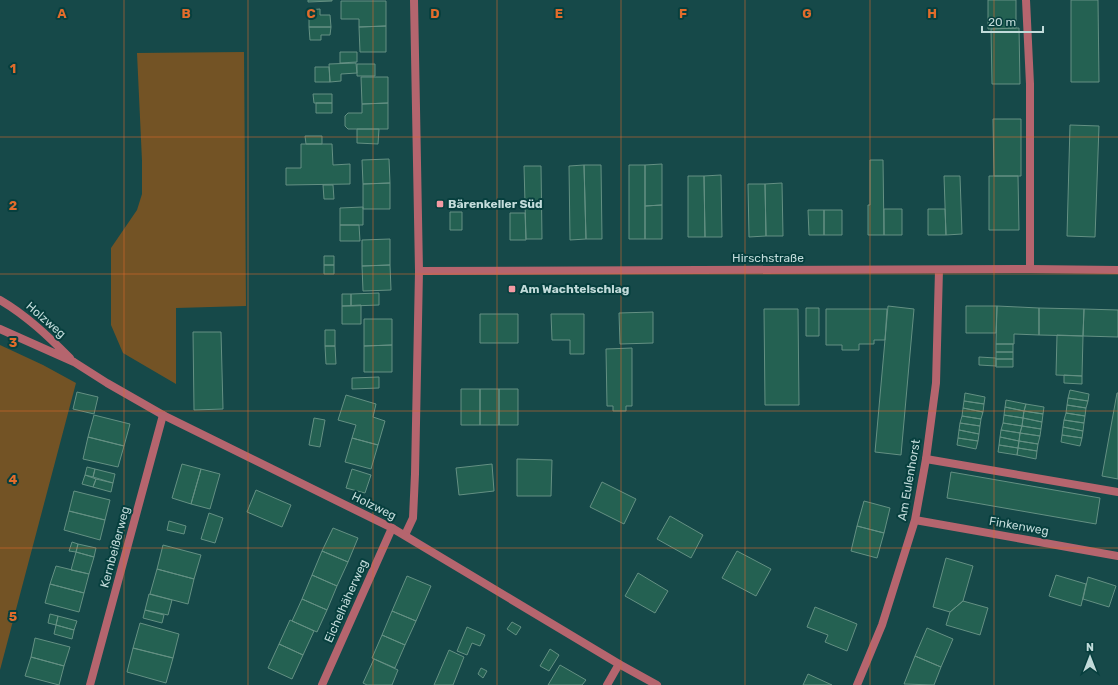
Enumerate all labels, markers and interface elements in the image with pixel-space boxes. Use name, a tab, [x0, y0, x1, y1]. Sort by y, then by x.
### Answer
text: A	[57, 6, 67, 21]
text: B	[181, 6, 191, 21]
text: C	[306, 6, 316, 21]
text: D	[430, 6, 440, 21]
text: E	[555, 6, 563, 21]
text: F	[679, 6, 687, 21]
text: G	[802, 6, 812, 21]
text: H	[927, 6, 937, 21]
scale bar	[982, 8, 1043, 34]
text: 20 m	[988, 15, 1016, 29]
text: 1	[10, 61, 16, 76]
place label: Bärenkeller Süd	[448, 197, 543, 211]
text: 2	[9, 198, 17, 213]
marker: Bärenkeller Süd	[435, 199, 445, 209]
street label: Hirschstraße	[732, 251, 804, 265]
place label: Am Wachtelschlag	[520, 282, 629, 296]
marker: Am Wachtelschlag	[507, 284, 517, 294]
street label: Holzweg	[23, 299, 69, 341]
text: 3	[9, 335, 18, 350]
street label: Am Eulenhorst	[895, 438, 923, 522]
text: 4	[9, 472, 18, 487]
street label: Holzweg	[349, 489, 399, 523]
street label: Kernbeißerweg	[97, 505, 133, 589]
street label: Finkenweg	[988, 514, 1050, 538]
street label: Eichelhäherweg	[321, 557, 371, 645]
text: 5	[9, 609, 17, 624]
north arrow	[1070, 637, 1110, 677]
text: N	[1086, 641, 1094, 654]

